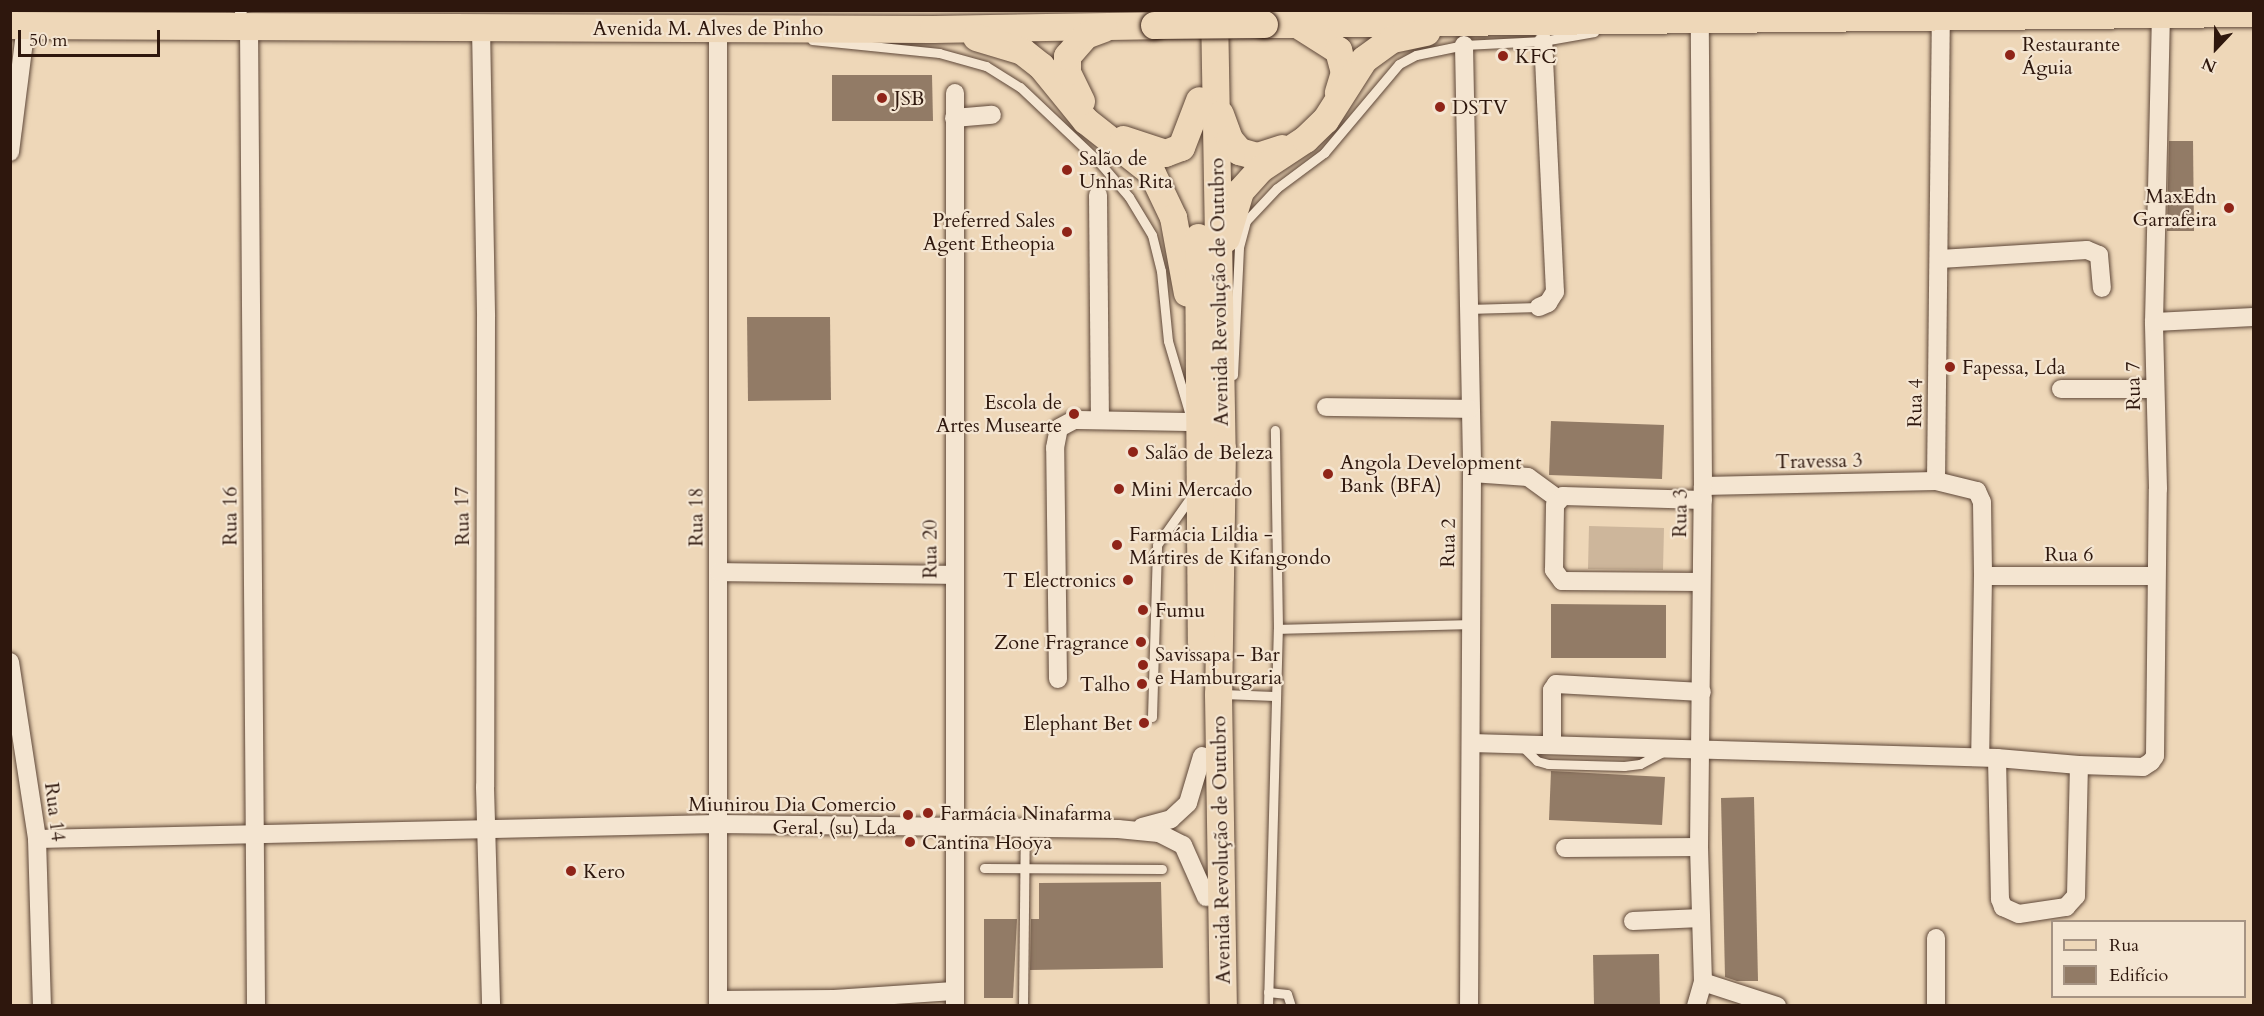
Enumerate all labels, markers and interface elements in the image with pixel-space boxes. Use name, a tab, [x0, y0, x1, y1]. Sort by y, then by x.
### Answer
street label: Avenida M. Alves de Pinho	[593, 16, 823, 40]
scale bar	[21, 18, 164, 56]
north arrow	[2186, 18, 2246, 78]
text: 50 m	[29, 28, 68, 53]
place label: Restaurante Águia	[2022, 32, 2120, 79]
place label: KFC	[1515, 44, 1557, 68]
marker: Restaurante Águia	[2003, 48, 2017, 62]
marker: KFC	[1496, 49, 1510, 63]
text: N	[2199, 52, 2220, 77]
place label: JSB	[894, 86, 924, 110]
marker: JSB	[875, 91, 889, 105]
place label: DSTV	[1452, 95, 1508, 119]
marker: DSTV	[1433, 100, 1447, 114]
place label: Salão de Unhas Rita	[1079, 146, 1173, 193]
street label: Avenida Revolução de Outubro	[1205, 158, 1233, 426]
marker: Salão de Unhas Rita	[1060, 163, 1074, 177]
place label: MaxEdn Garrafeira	[2133, 184, 2217, 231]
marker: MaxEdn Garrafeira	[2222, 201, 2236, 215]
place label: Preferred Sales Agent Etheopia	[923, 208, 1055, 255]
marker: Preferred Sales Agent Etheopia	[1060, 225, 1074, 239]
place label: Fapessa, Lda	[1962, 355, 2066, 379]
marker: Fapessa, Lda	[1943, 360, 1957, 374]
street label: Rua 7	[2121, 361, 2145, 411]
street label: Rua 4	[1903, 378, 1927, 428]
place label: Escola de Artes Musearte	[936, 390, 1062, 437]
marker: Escola de Artes Musearte	[1067, 407, 1081, 421]
place label: Salão de Beleza	[1145, 440, 1273, 464]
marker: Salão de Beleza	[1126, 445, 1140, 459]
street label: Travessa 3	[1775, 448, 1863, 474]
place label: Angola Development Bank (BFA)	[1340, 450, 1521, 497]
marker: Angola Development Bank (BFA)	[1321, 467, 1335, 481]
place label: Mini Mercado	[1131, 477, 1252, 501]
marker: Mini Mercado	[1112, 482, 1126, 496]
street label: Rua 16	[218, 486, 242, 546]
street label: Rua 17	[449, 486, 475, 546]
street label: Rua 18	[684, 487, 708, 547]
street label: Rua 3	[1668, 488, 1692, 538]
street label: Rua 2	[1436, 518, 1460, 568]
street label: Rua 20	[918, 519, 942, 579]
place label: Farmácia Lildia - Mártires de Kifangondo	[1129, 522, 1331, 569]
marker: Farmácia Lildia - Mártires de Kifangondo	[1110, 538, 1124, 552]
street label: Rua 6	[2044, 542, 2094, 566]
place label: T Electronics	[1003, 568, 1116, 592]
marker: T Electronics	[1121, 573, 1135, 587]
place label: Fumu	[1155, 598, 1205, 622]
marker: Fumu	[1136, 603, 1150, 617]
place label: Zone Fragrance	[994, 630, 1129, 654]
marker: Zone Fragrance	[1134, 635, 1148, 649]
place label: Savissapa - Bar e Hamburgaria	[1155, 642, 1282, 689]
marker: Savissapa - Bar e Hamburgaria	[1136, 658, 1150, 672]
place label: Talho	[1080, 672, 1130, 696]
marker: Talho	[1135, 677, 1149, 691]
place label: Elephant Bet	[1023, 711, 1132, 735]
marker: Elephant Bet	[1137, 716, 1151, 730]
street label: Avenida Revolução de Outubro	[1207, 716, 1235, 984]
street label: Rua 14	[39, 781, 71, 843]
place label: Miunirou Dia Comercio Geral, (su) Lda	[688, 792, 896, 839]
place label: Farmácia Ninafarma	[940, 801, 1112, 825]
marker: Farmácia Ninafarma	[921, 806, 935, 820]
marker: Miunirou Dia Comercio Geral, (su) Lda	[901, 808, 915, 822]
place label: Cantina Hooya	[922, 830, 1052, 854]
marker: Cantina Hooya	[903, 835, 917, 849]
place label: Kero	[583, 859, 625, 883]
marker: Kero	[564, 864, 578, 878]
legend	[2051, 920, 2246, 998]
text: Rua	[2109, 933, 2139, 958]
text: Edifício	[2109, 963, 2168, 988]

